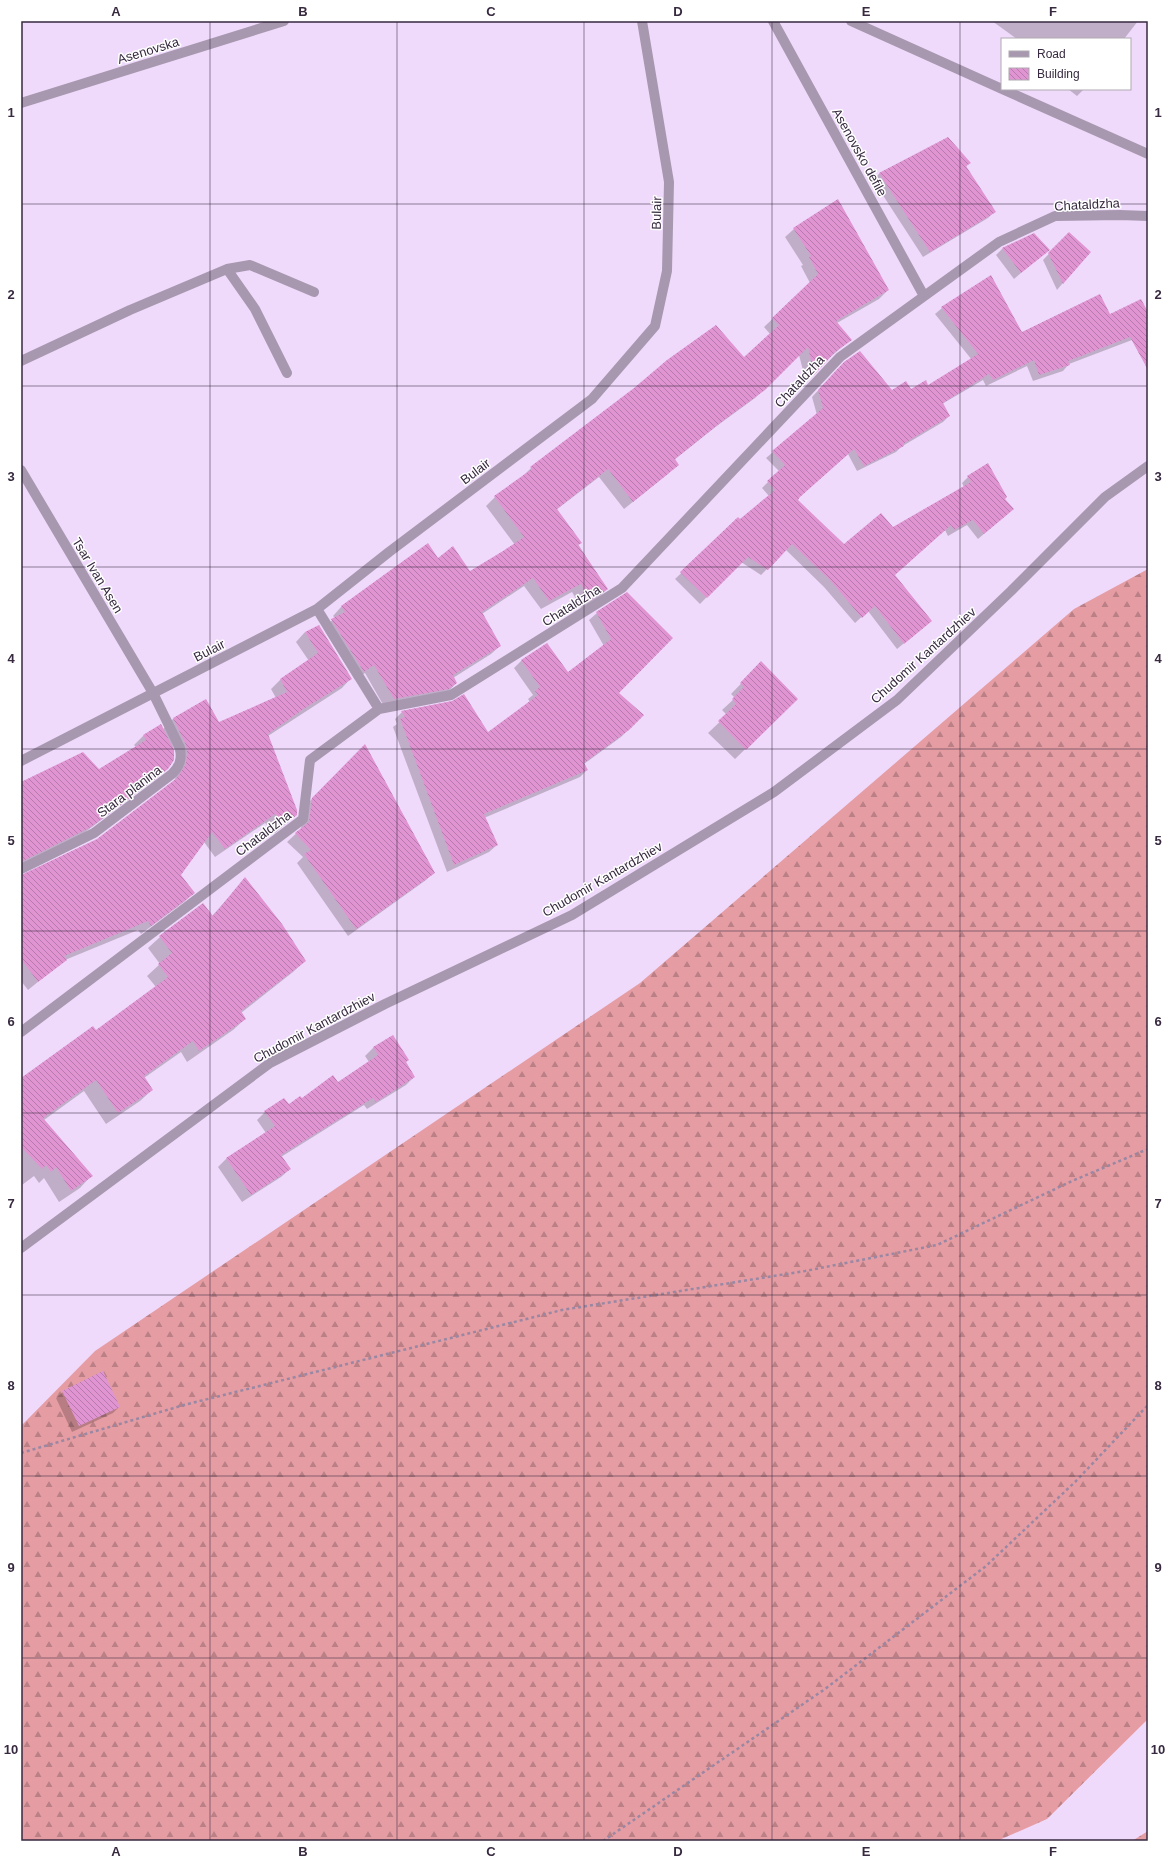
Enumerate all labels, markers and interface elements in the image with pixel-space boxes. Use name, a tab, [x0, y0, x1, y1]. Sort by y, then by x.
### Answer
text: A	[111, 4, 121, 19]
text: B	[298, 4, 308, 19]
text: C	[486, 4, 496, 19]
text: D	[673, 4, 683, 19]
text: E	[862, 4, 871, 19]
text: F	[1049, 4, 1057, 19]
street label: Asenovska	[116, 34, 181, 67]
legend	[1001, 38, 1131, 90]
text: Road	[1037, 47, 1066, 61]
text: Building	[1037, 67, 1080, 81]
text: 1	[7, 105, 15, 120]
text: 1	[1154, 105, 1162, 120]
street label: Asenovsko defile	[829, 106, 890, 199]
street label: Chataldzha	[1054, 195, 1121, 214]
street label: Bulair	[649, 196, 664, 230]
text: 2	[7, 287, 15, 302]
text: 2	[1154, 287, 1162, 302]
street label: Chataldzha	[771, 352, 828, 411]
street label: Bulair	[458, 455, 494, 487]
text: 3	[7, 469, 15, 484]
text: 3	[1154, 469, 1162, 484]
street label: Tsar Ivan Asen	[69, 535, 126, 616]
street label: Chataldzha	[539, 581, 604, 629]
street label: Chudomir Kantardzhiev	[868, 604, 979, 706]
street label: Bulair	[191, 636, 228, 665]
text: 4	[7, 651, 15, 666]
text: 4	[1154, 651, 1162, 666]
street label: Stara planina	[94, 762, 165, 820]
street label: Chataldzha	[233, 807, 295, 859]
text: 5	[7, 833, 15, 848]
text: 5	[1154, 833, 1162, 848]
street label: Chudomir Kantardzhiev	[540, 839, 665, 920]
street label: Chudomir Kantardzhiev	[251, 989, 378, 1066]
text: 6	[7, 1014, 15, 1029]
text: 6	[1154, 1014, 1162, 1029]
text: 7	[7, 1196, 15, 1211]
text: 7	[1154, 1196, 1162, 1211]
text: 8	[7, 1378, 15, 1393]
text: 8	[1154, 1378, 1162, 1393]
text: 9	[7, 1560, 15, 1575]
text: 9	[1154, 1560, 1162, 1575]
text: 10	[4, 1742, 18, 1757]
text: 10	[1151, 1742, 1165, 1757]
text: A	[111, 1844, 121, 1859]
text: B	[298, 1844, 308, 1859]
text: C	[486, 1844, 496, 1859]
text: D	[673, 1844, 683, 1859]
text: E	[862, 1844, 871, 1859]
text: F	[1049, 1844, 1057, 1859]

